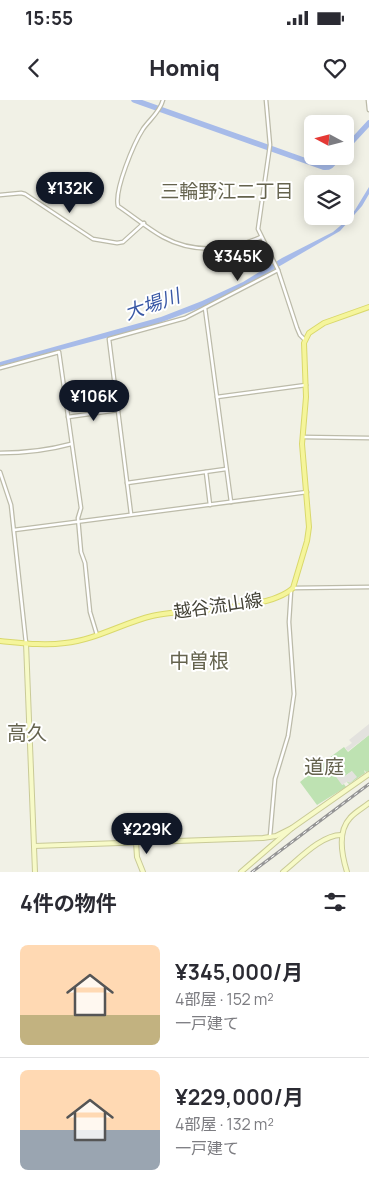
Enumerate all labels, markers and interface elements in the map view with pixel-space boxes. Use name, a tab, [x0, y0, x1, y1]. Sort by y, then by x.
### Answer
text: 15:55	[25, 5, 73, 31]
text: Homiq	[149, 53, 220, 83]
icon: back	[20, 54, 48, 82]
icon: heart	[321, 54, 349, 82]
north arrow	[304, 115, 354, 165]
map controls	[304, 115, 354, 225]
pin: ¥132K	[35, 172, 105, 214]
button: layers	[304, 175, 354, 225]
text: ¥132K	[47, 177, 93, 199]
district label: 三輪野江二丁目	[160, 178, 294, 204]
pin: ¥345K	[203, 240, 273, 282]
text: ¥345K	[214, 245, 262, 267]
water label: 大場川	[121, 282, 185, 326]
pin: ¥106K	[59, 380, 129, 422]
text: ¥106K	[70, 385, 118, 407]
street label: 越谷流山線	[172, 587, 264, 623]
district label: 中曽根	[169, 647, 229, 674]
district label: 高久	[7, 719, 47, 746]
district label: 道庭	[304, 753, 344, 780]
pin: ¥229K	[112, 812, 182, 855]
text: ¥229K	[122, 818, 172, 840]
icon: filters	[321, 888, 349, 916]
text: 4件の物件	[20, 889, 117, 917]
text: ¥345,000/月	[175, 958, 303, 986]
icon: home	[60, 965, 120, 1025]
text: 4部屋 · 152 m²	[175, 988, 274, 1010]
text: 一戸建て	[175, 1012, 239, 1034]
text: ¥229,000/月	[175, 1083, 304, 1111]
icon: home	[60, 1090, 120, 1150]
text: 4部屋 · 132 m²	[175, 1113, 274, 1135]
text: 一戸建て	[175, 1137, 239, 1159]

